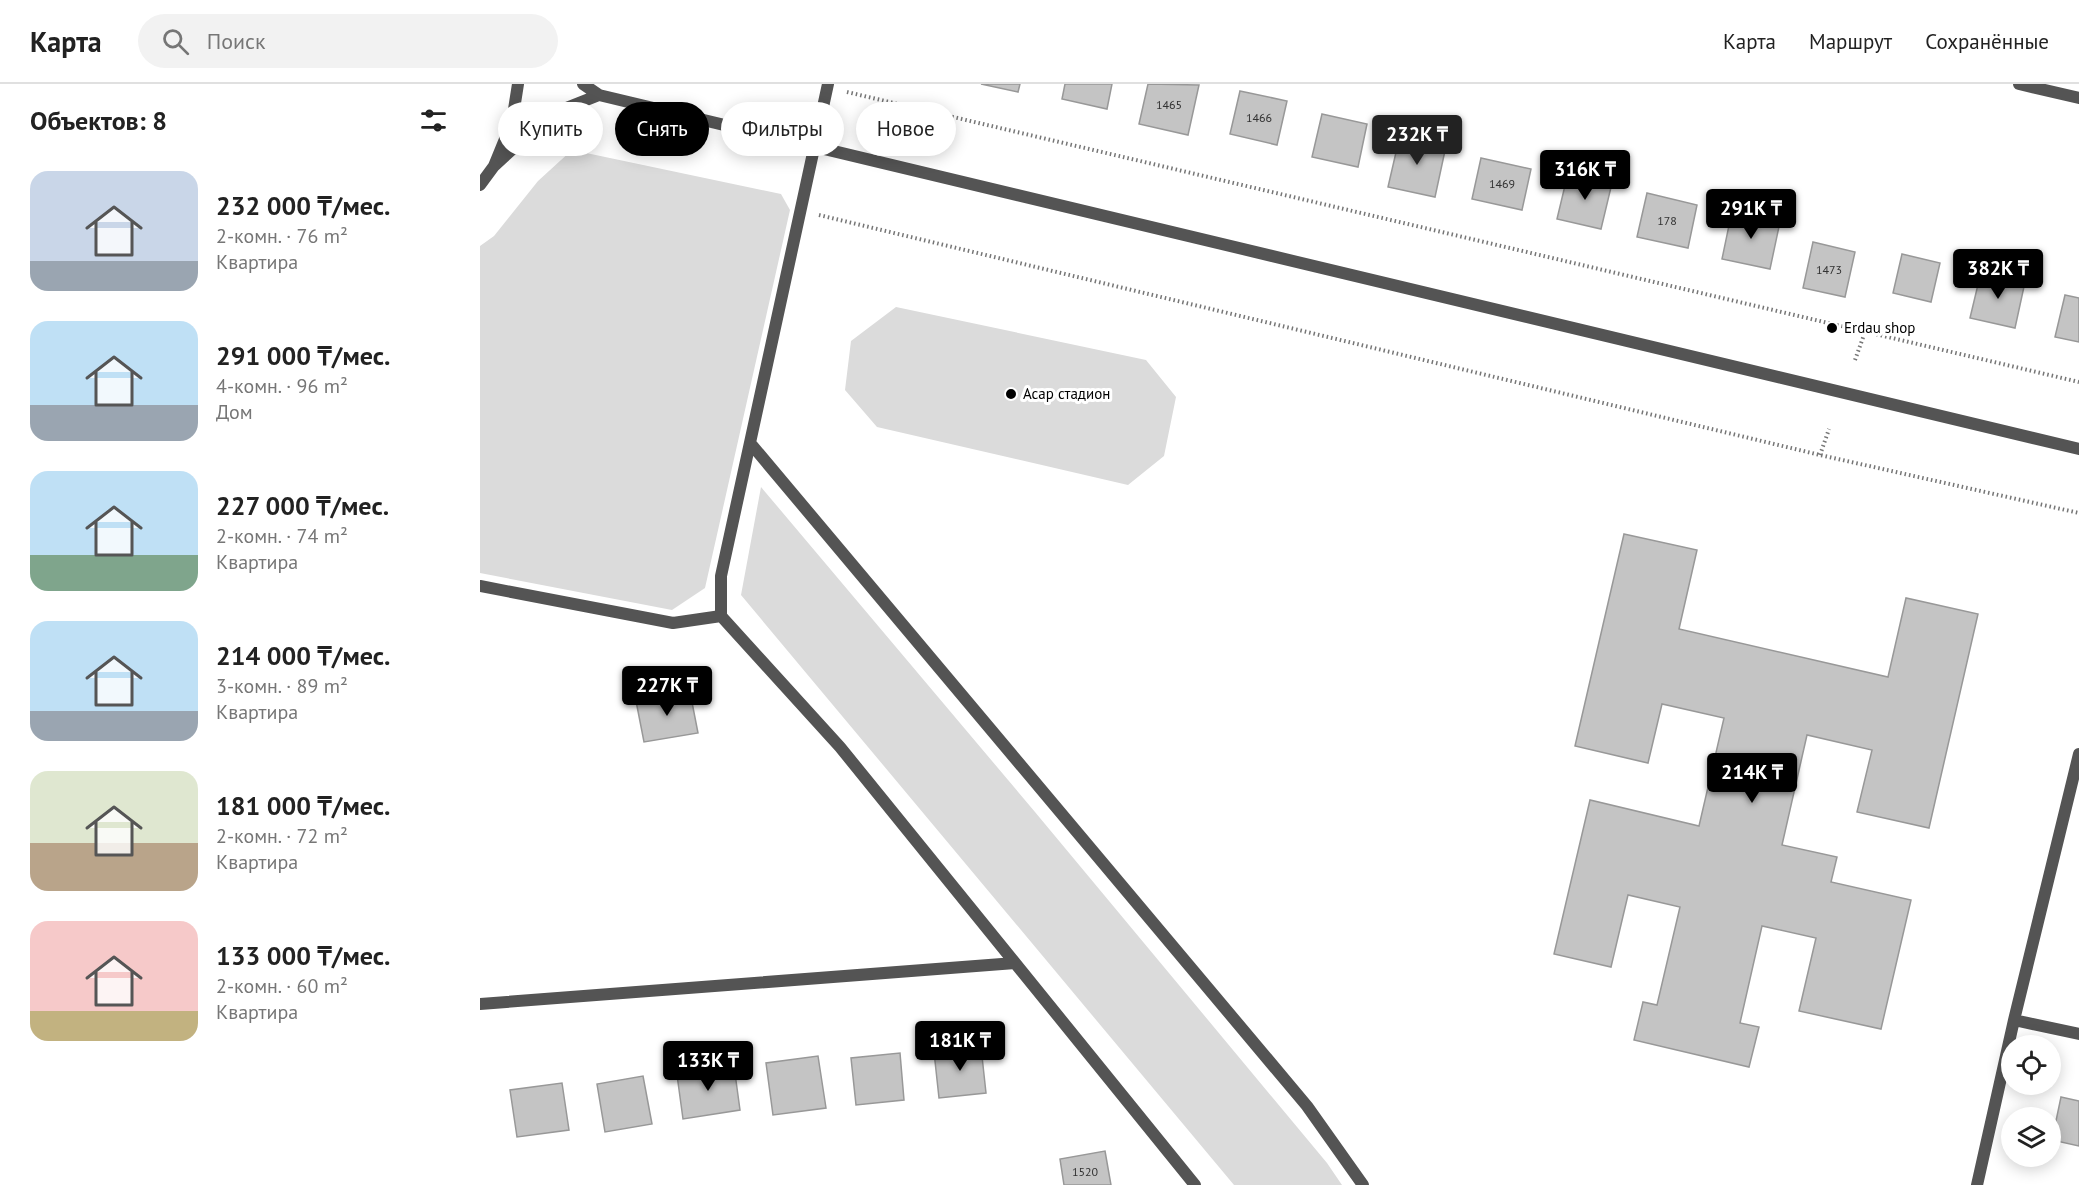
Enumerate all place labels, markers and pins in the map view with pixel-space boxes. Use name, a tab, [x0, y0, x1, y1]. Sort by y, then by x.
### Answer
pin: 232K ₸	[1368, 115, 1466, 166]
pin: 316K ₸	[1536, 150, 1634, 201]
pin: 291K ₸	[1702, 189, 1800, 240]
pin: 382K ₸	[1949, 249, 2047, 300]
place label: Erdau shop	[1844, 318, 1915, 337]
marker: Erdau shop	[1825, 321, 1839, 335]
place label: Асар стадион	[1023, 384, 1110, 403]
marker: Асар стадион	[1004, 387, 1018, 401]
pin: 227K ₸	[618, 666, 716, 717]
pin: 214K ₸	[1703, 753, 1801, 804]
pin: 181K ₸	[911, 1021, 1009, 1072]
pin: 133K ₸	[659, 1041, 757, 1092]

